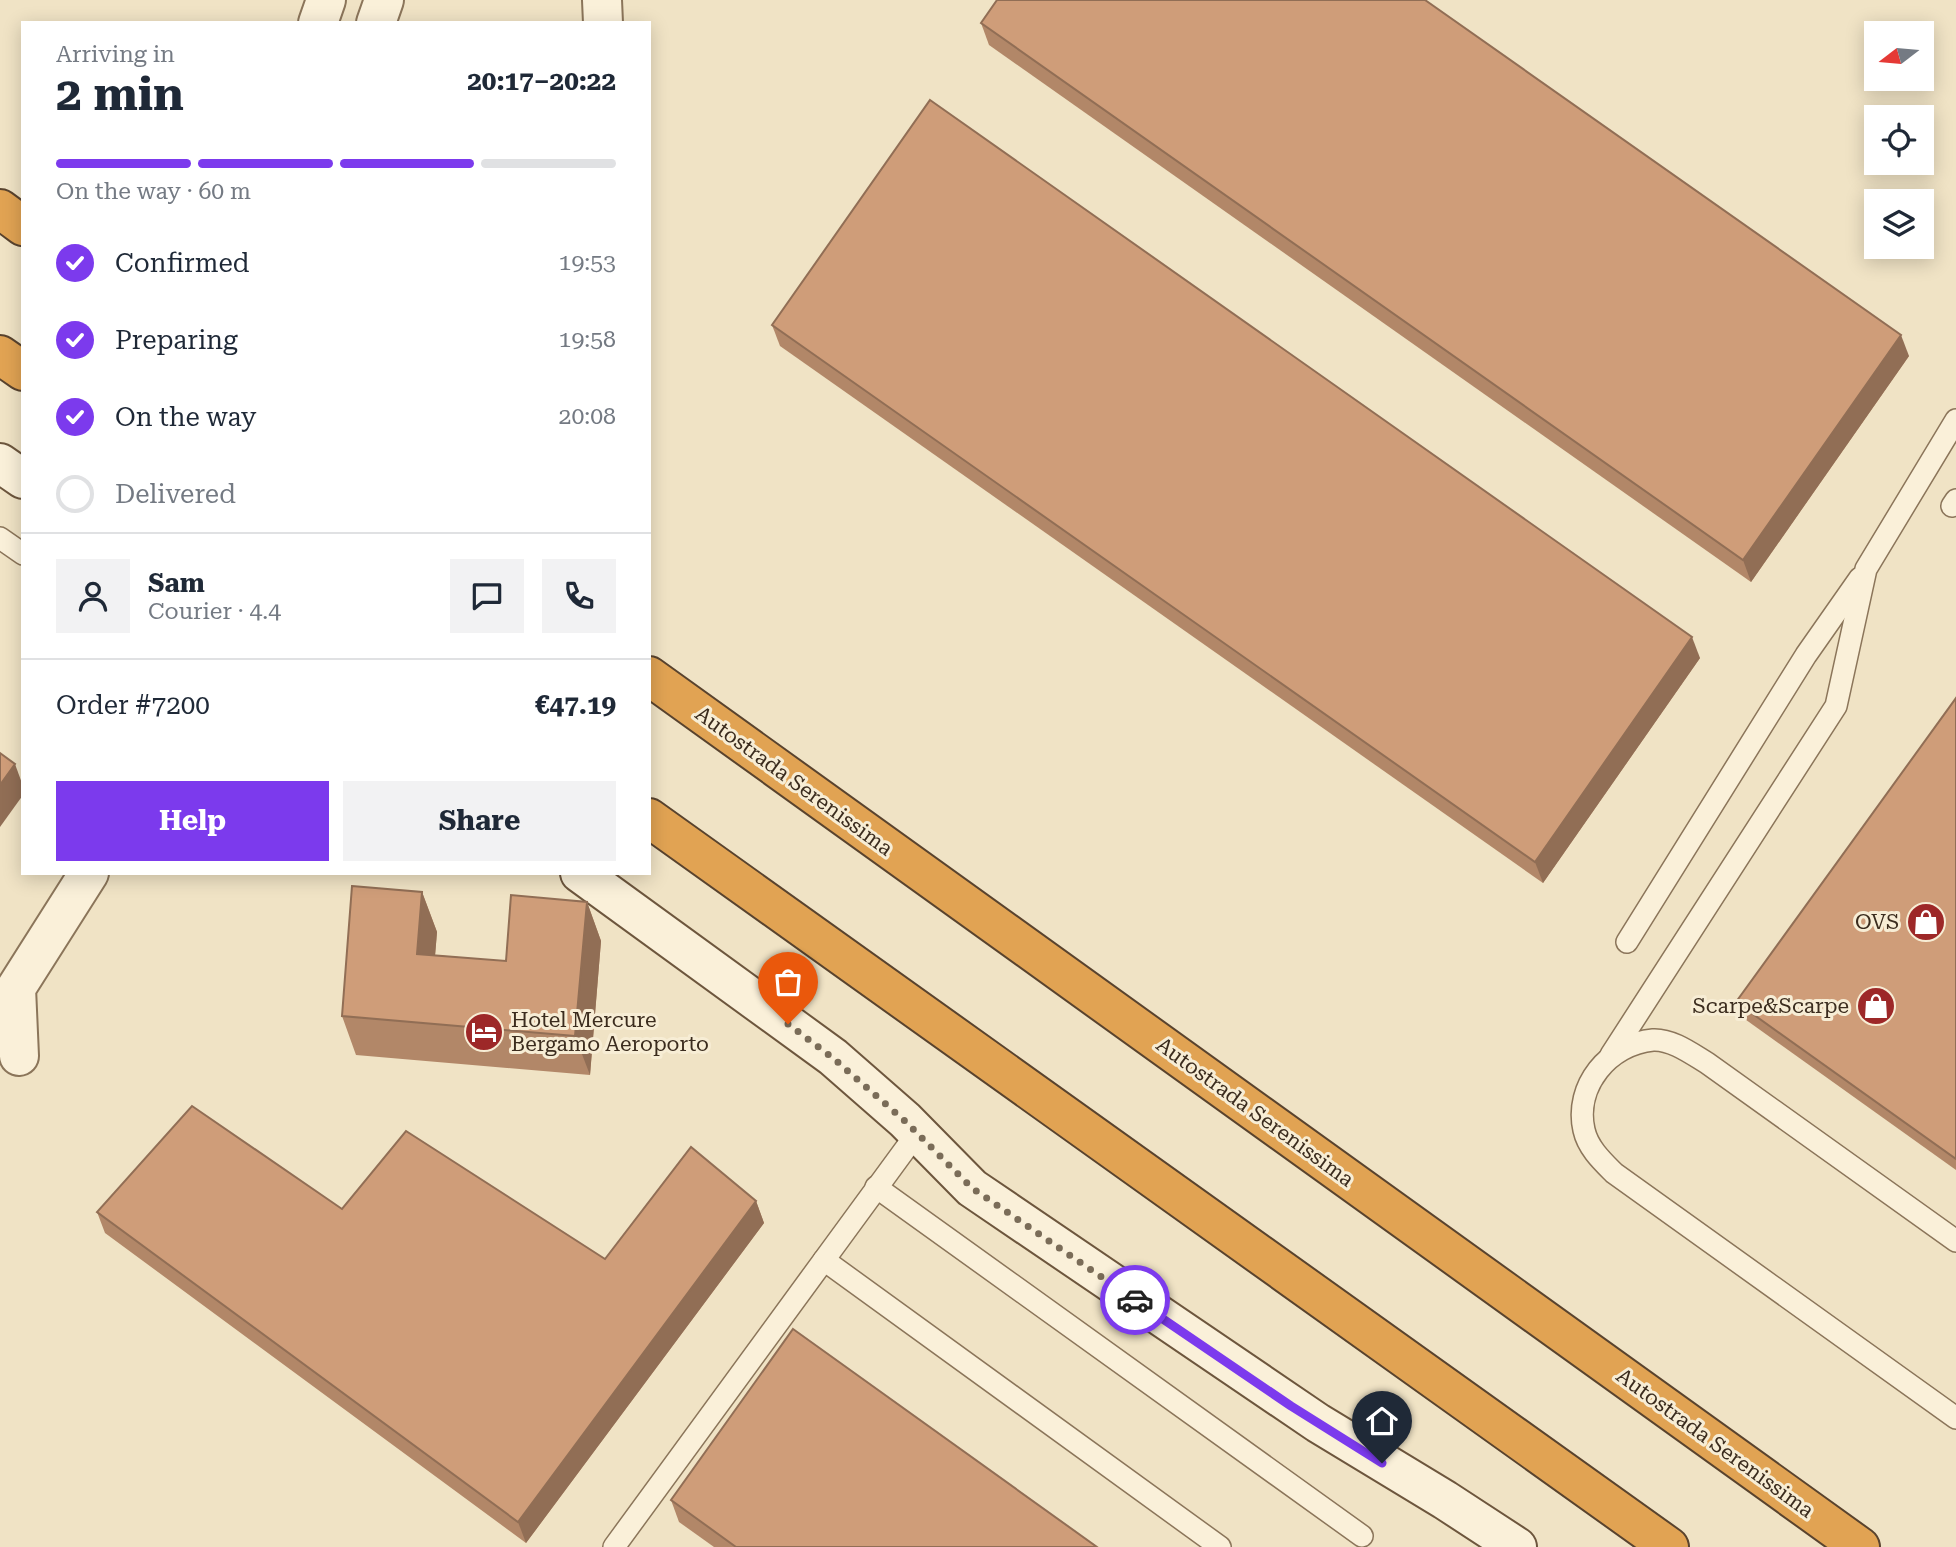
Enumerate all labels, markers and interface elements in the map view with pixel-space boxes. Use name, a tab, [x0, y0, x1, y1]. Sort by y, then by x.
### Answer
north arrow	[1864, 21, 1934, 91]
map controls	[1864, 21, 1934, 259]
text: Arriving in	[56, 41, 175, 68]
text: 20:17–20:22	[467, 66, 616, 96]
text: 2 min	[56, 67, 184, 121]
button: locate	[1864, 105, 1934, 175]
text: On the way · 60 m	[56, 178, 251, 205]
button: layers	[1864, 189, 1934, 259]
icon: check	[56, 244, 94, 282]
text: Confirmed	[115, 248, 250, 278]
text: 19:53	[559, 249, 616, 276]
icon: check	[56, 321, 94, 359]
text: Preparing	[115, 325, 238, 355]
text: 19:58	[559, 326, 616, 353]
icon: check	[56, 398, 94, 436]
text: On the way	[115, 402, 256, 432]
text: 20:08	[559, 403, 616, 430]
text: Delivered	[115, 479, 236, 509]
button: person	[56, 559, 130, 633]
button: chat	[450, 559, 524, 633]
button: phone	[542, 559, 616, 633]
text: Sam	[148, 568, 205, 598]
text: Courier · 4.4	[148, 598, 281, 625]
text: Order #7200	[56, 690, 210, 720]
text: €47.19	[535, 690, 616, 720]
street label: Autostrada Serenissima	[691, 701, 898, 861]
button: Help	[56, 781, 329, 861]
button: Share	[343, 781, 616, 861]
shop icon: OVS	[1905, 901, 1947, 943]
place label: OVS	[1855, 910, 1899, 934]
pin	[758, 952, 818, 1024]
icon: bag	[769, 963, 807, 1001]
shop icon: Scarpe&Scarpe	[1855, 985, 1897, 1027]
place label: Scarpe&Scarpe	[1692, 994, 1849, 1018]
place label: Hotel Mercure Bergamo Aeroporto	[511, 1008, 709, 1056]
hotel icon: Hotel Mercure Bergamo Aeroporto	[463, 1011, 505, 1053]
street label: Autostrada Serenissima	[1152, 1032, 1359, 1192]
courier	[1100, 1265, 1170, 1335]
icon: car	[1116, 1281, 1154, 1319]
street label: Autostrada Serenissima	[1612, 1363, 1819, 1523]
pin	[1352, 1391, 1412, 1463]
icon: home	[1363, 1402, 1401, 1440]

